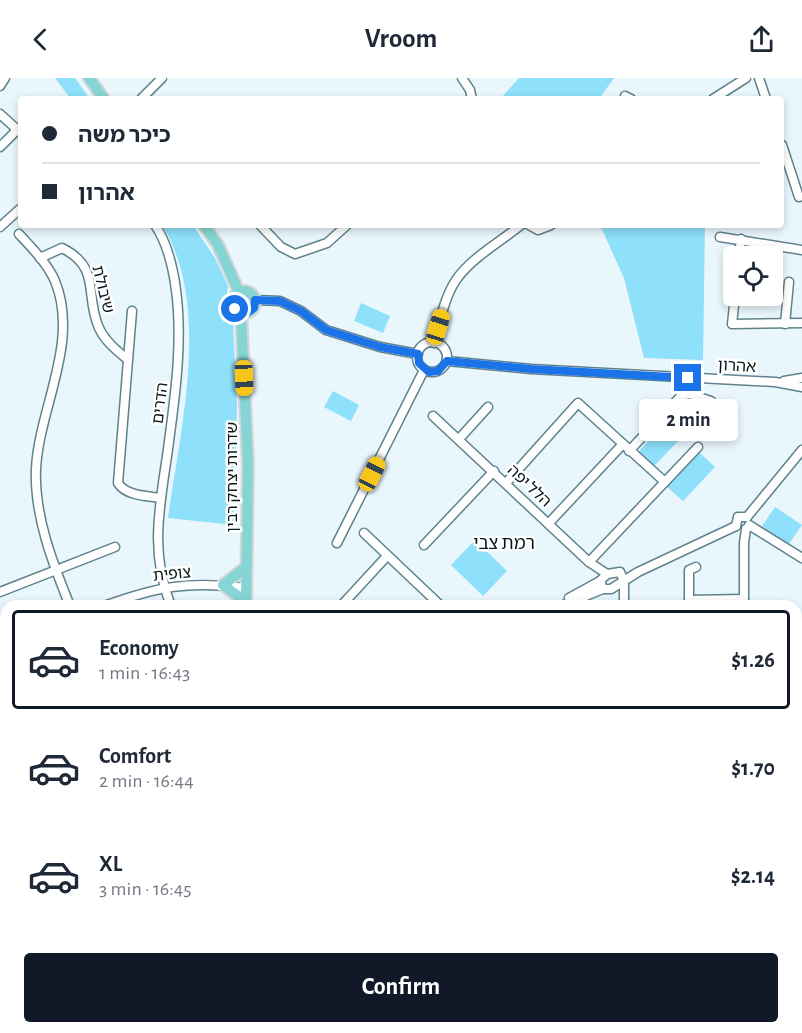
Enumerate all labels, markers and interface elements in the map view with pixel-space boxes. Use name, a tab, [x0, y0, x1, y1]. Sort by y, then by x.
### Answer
icon: back	[24, 23, 57, 56]
icon: share	[745, 23, 778, 56]
text: Vroom	[365, 25, 437, 52]
text: כיכר משה	[78, 124, 171, 146]
text: אהרון	[78, 182, 135, 204]
map controls	[723, 246, 783, 306]
button: locate	[723, 246, 783, 306]
street label: שיבולת	[89, 264, 117, 315]
route start	[221, 295, 248, 322]
car	[424, 307, 452, 347]
street label: אהרון	[717, 357, 757, 375]
car	[234, 360, 254, 396]
route end	[674, 364, 701, 391]
street label: הדרים	[150, 381, 170, 425]
callout: 2 min	[638, 399, 738, 441]
text: 2 min	[666, 410, 711, 430]
street label: שדרות יצחק רבין	[224, 422, 240, 532]
car	[356, 454, 388, 494]
street label: הלל יפה	[504, 462, 554, 510]
district label: רמת צבי	[473, 535, 535, 553]
street label: צופית	[152, 564, 192, 584]
icon: car	[27, 633, 81, 687]
text: Economy	[99, 637, 179, 659]
text: $1.26	[731, 649, 775, 671]
text: 1 min · 16:43	[99, 663, 190, 683]
icon: car	[27, 741, 81, 795]
text: Comfort	[99, 745, 171, 767]
text: $1.70	[731, 757, 775, 779]
text: 2 min · 16:44	[99, 771, 194, 791]
icon: car	[27, 849, 81, 903]
text: XL	[99, 853, 122, 875]
text: $2.14	[731, 865, 775, 887]
text: 3 min · 16:45	[99, 879, 192, 899]
button: Confirm	[24, 953, 778, 1022]

